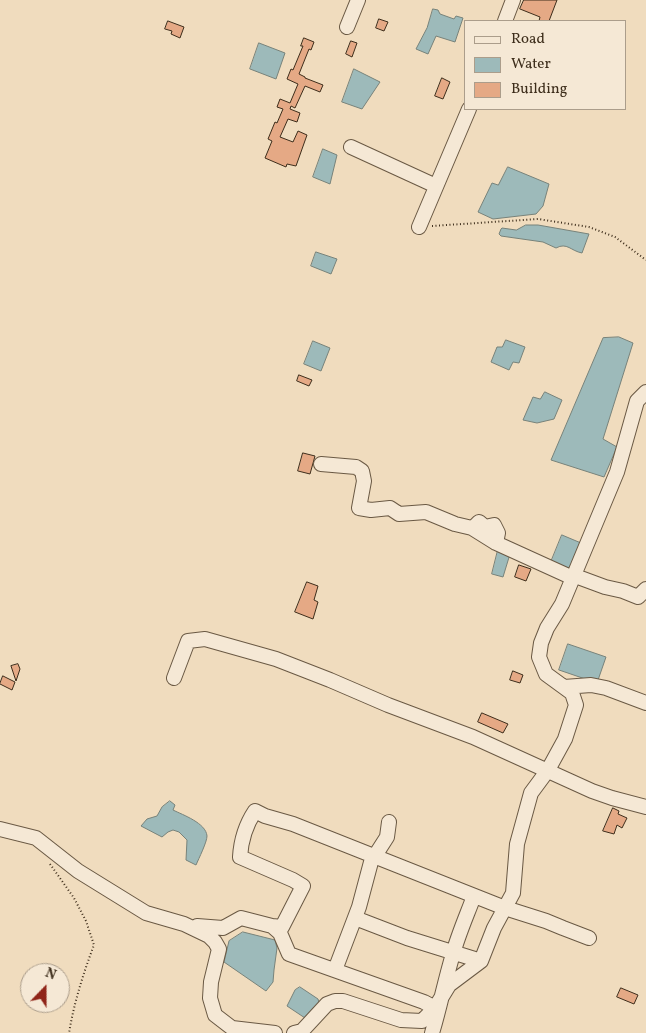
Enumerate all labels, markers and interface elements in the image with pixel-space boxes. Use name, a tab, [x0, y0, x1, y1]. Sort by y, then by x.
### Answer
legend	[463, 20, 626, 110]
text: Road	[511, 29, 545, 50]
text: Water	[511, 54, 551, 75]
text: Building	[511, 79, 567, 100]
north arrow	[20, 963, 70, 1013]
text: N	[42, 964, 59, 985]

